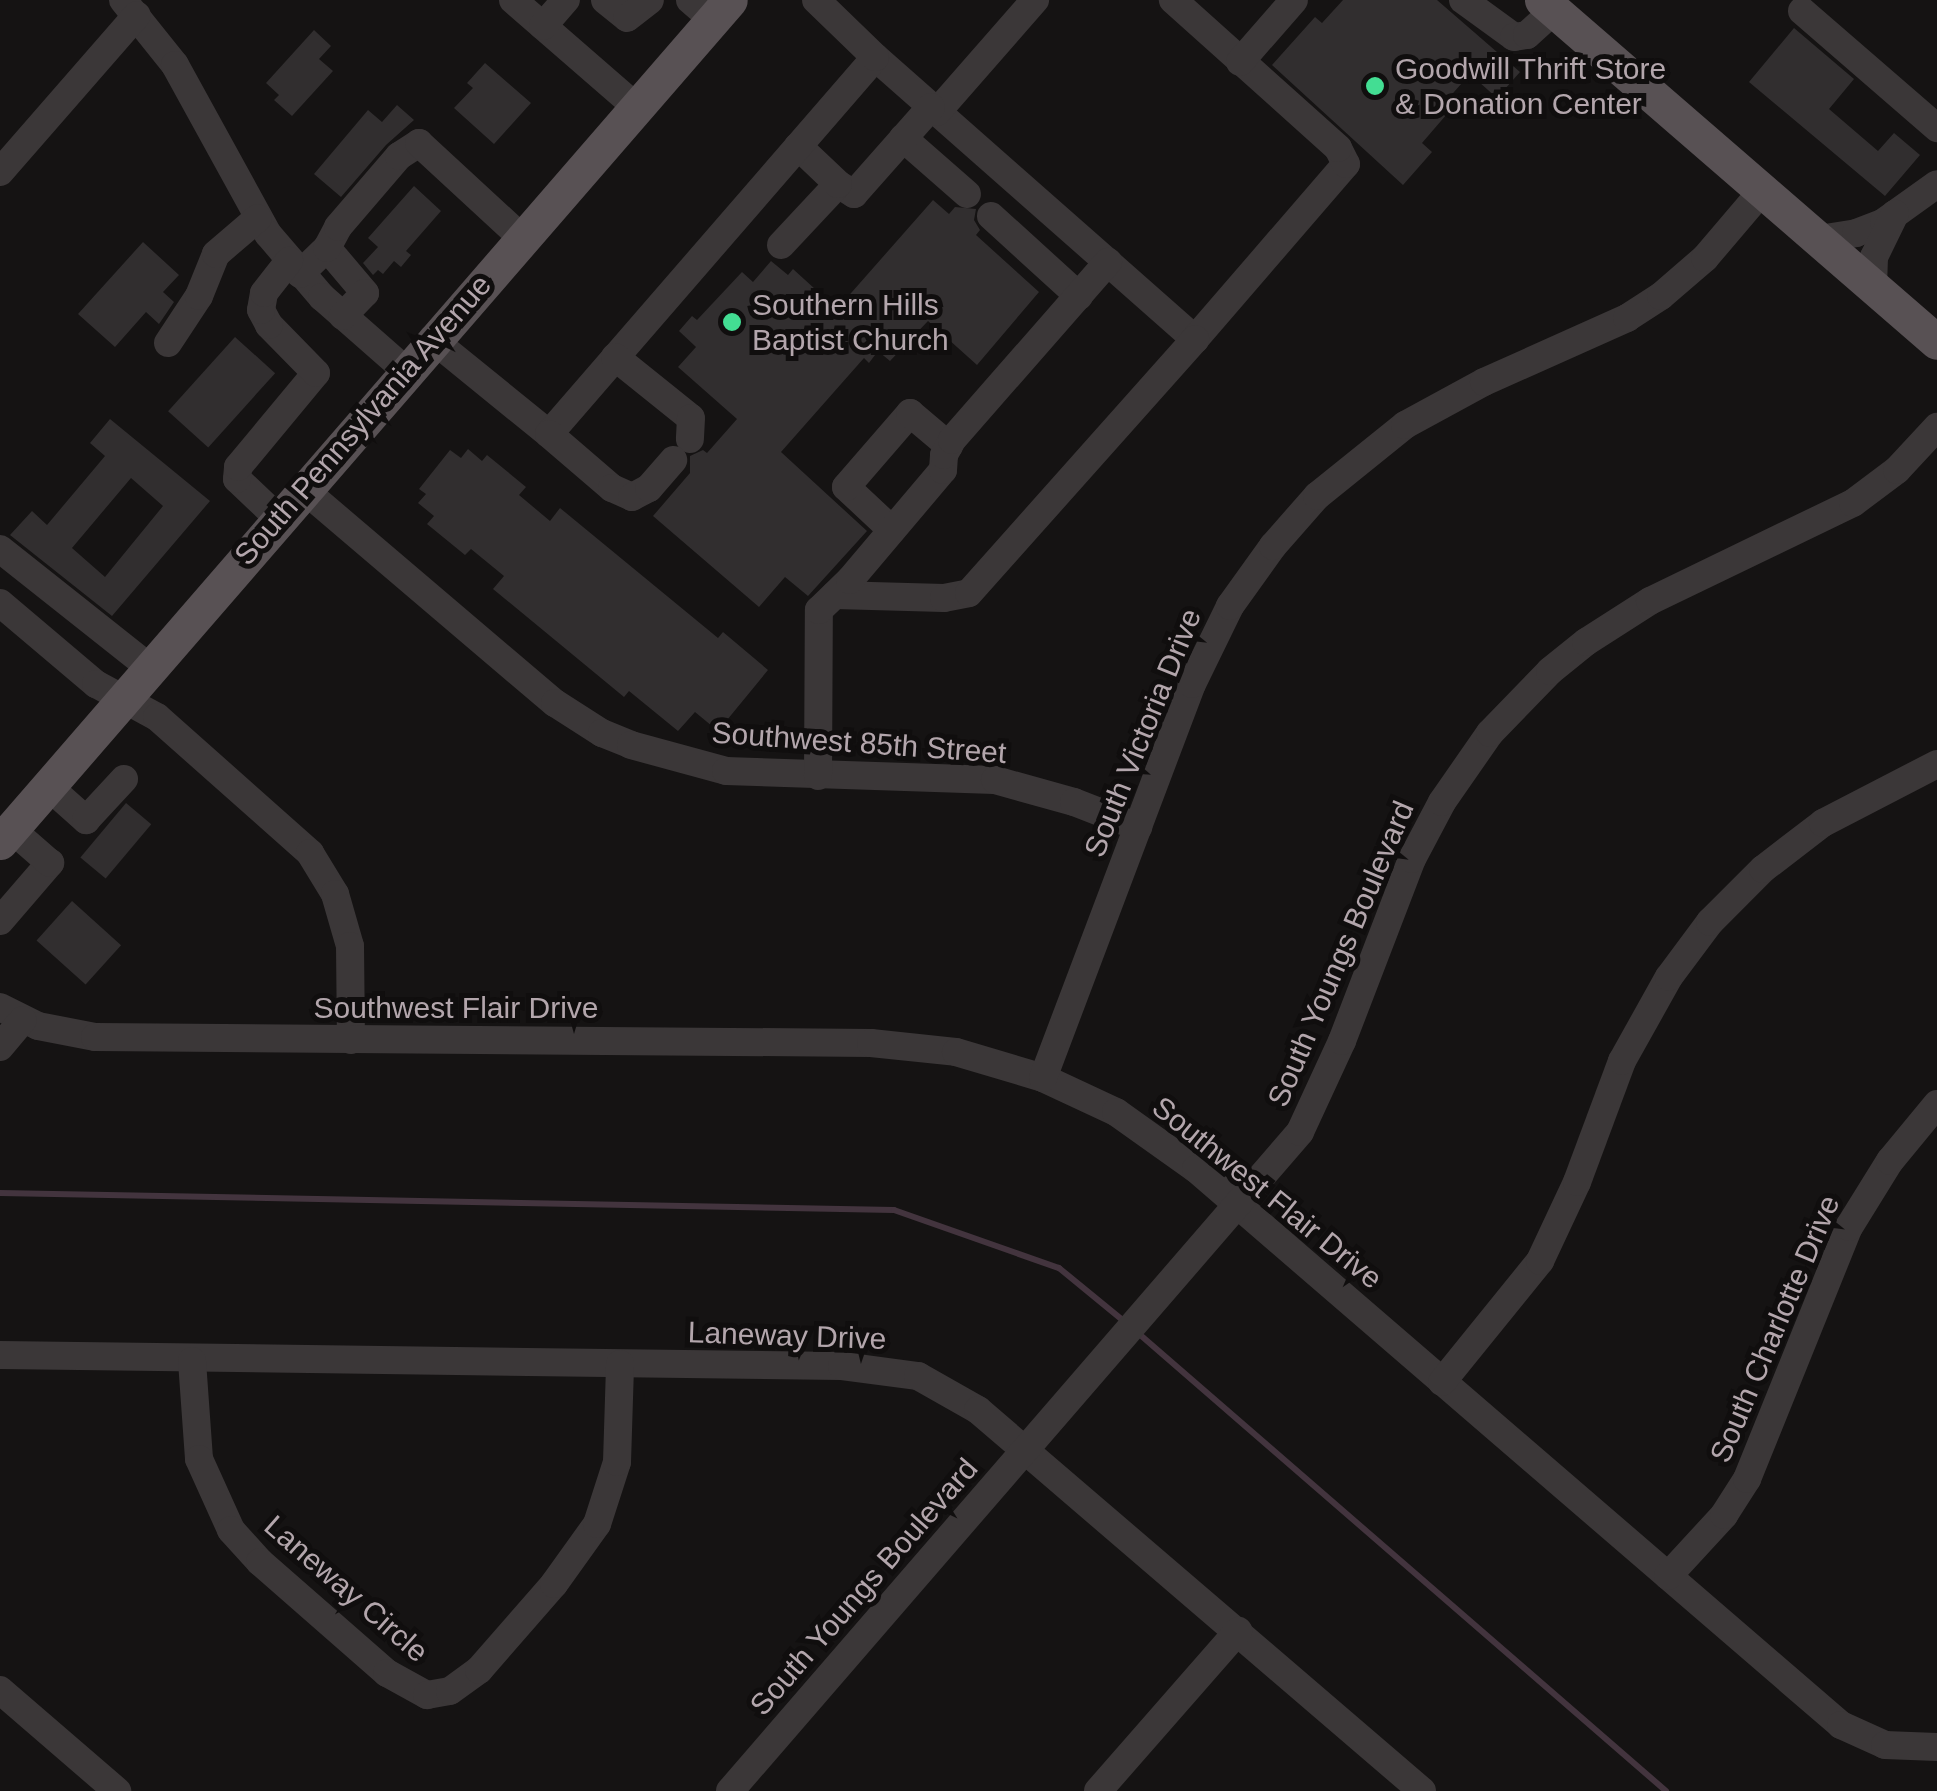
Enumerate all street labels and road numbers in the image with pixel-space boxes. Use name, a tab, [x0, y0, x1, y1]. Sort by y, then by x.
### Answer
street label: South Pennsylvania Avenue	[226, 267, 500, 573]
street label: South Victoria Drive	[1077, 604, 1209, 862]
street label: Southwest 85th Street	[711, 715, 1007, 771]
street label: South Youngs Boulevard	[1260, 795, 1422, 1113]
street label: Southwest Flair Drive	[313, 990, 599, 1026]
street label: Southwest Flair Drive	[1145, 1089, 1389, 1297]
street label: South Charlotte Drive	[1702, 1190, 1848, 1468]
street label: Laneway Drive	[687, 1315, 887, 1357]
street label: South Youngs Boulevard	[742, 1451, 986, 1723]
street label: Laneway Circle	[257, 1508, 435, 1670]

